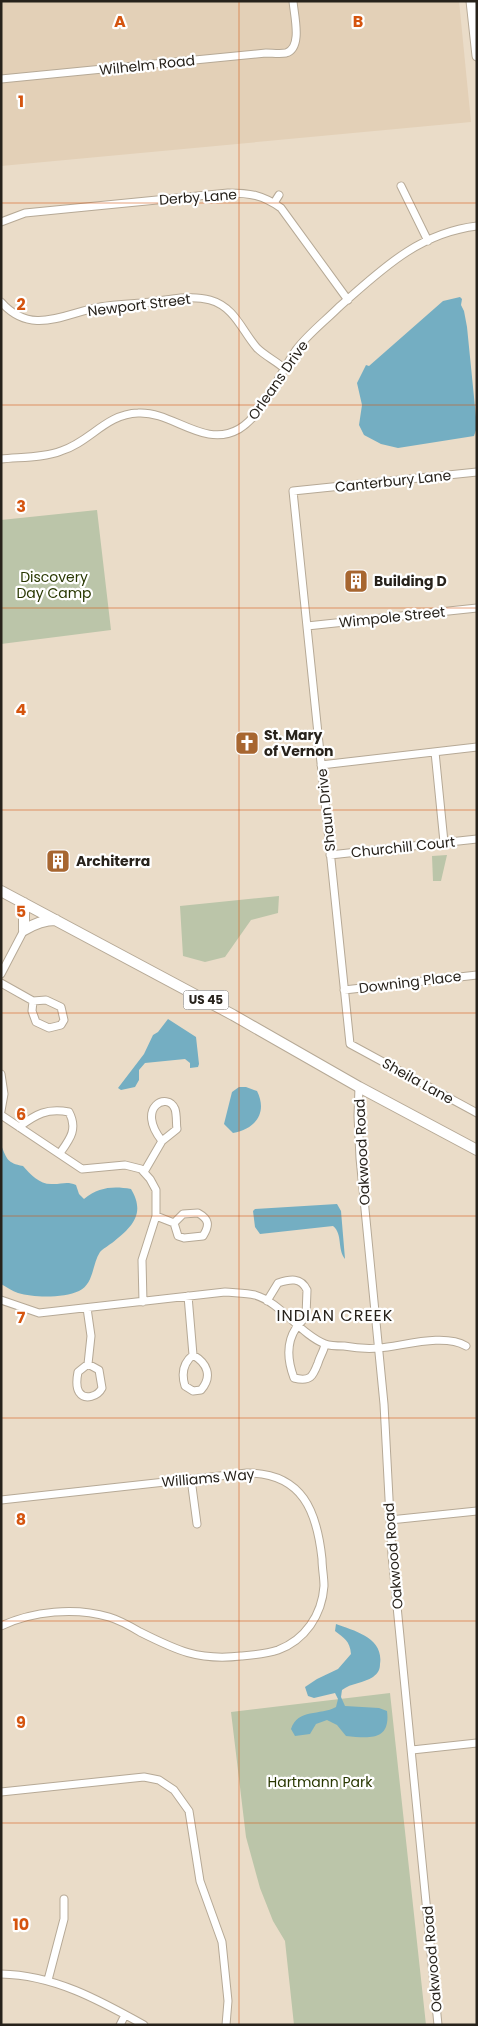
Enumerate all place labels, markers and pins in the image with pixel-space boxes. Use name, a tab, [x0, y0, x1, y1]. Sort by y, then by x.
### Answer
building icon: Building D	[343, 568, 369, 594]
place label: Building D	[374, 571, 447, 591]
place label: St. Mary of Vernon	[264, 725, 334, 761]
church icon: St. Mary of Vernon	[234, 730, 260, 756]
building icon: Architerra	[45, 848, 71, 874]
place label: Architerra	[76, 851, 150, 871]

